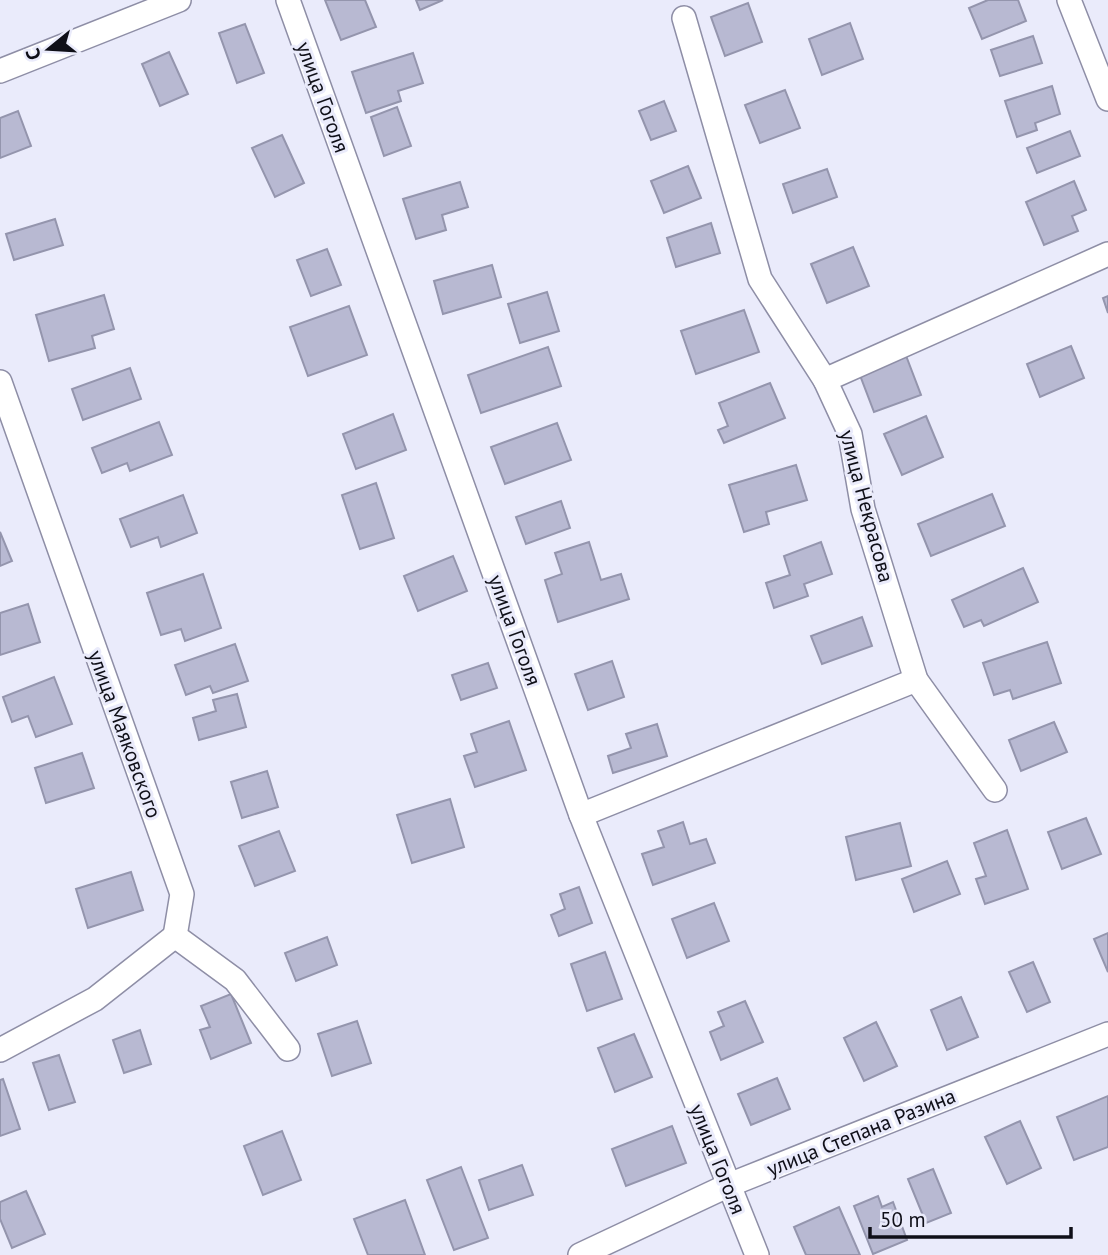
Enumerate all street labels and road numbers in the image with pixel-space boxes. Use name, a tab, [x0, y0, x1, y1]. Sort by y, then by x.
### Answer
street label: улица Гоголя	[290, 38, 356, 156]
street label: улица Некрасова	[834, 427, 900, 585]
street label: улица Гоголя	[482, 571, 548, 689]
street label: улица Маяковского	[82, 646, 168, 822]
street label: улица Степана Разина	[763, 1082, 959, 1182]
street label: улица Гоголя	[684, 1100, 752, 1218]

